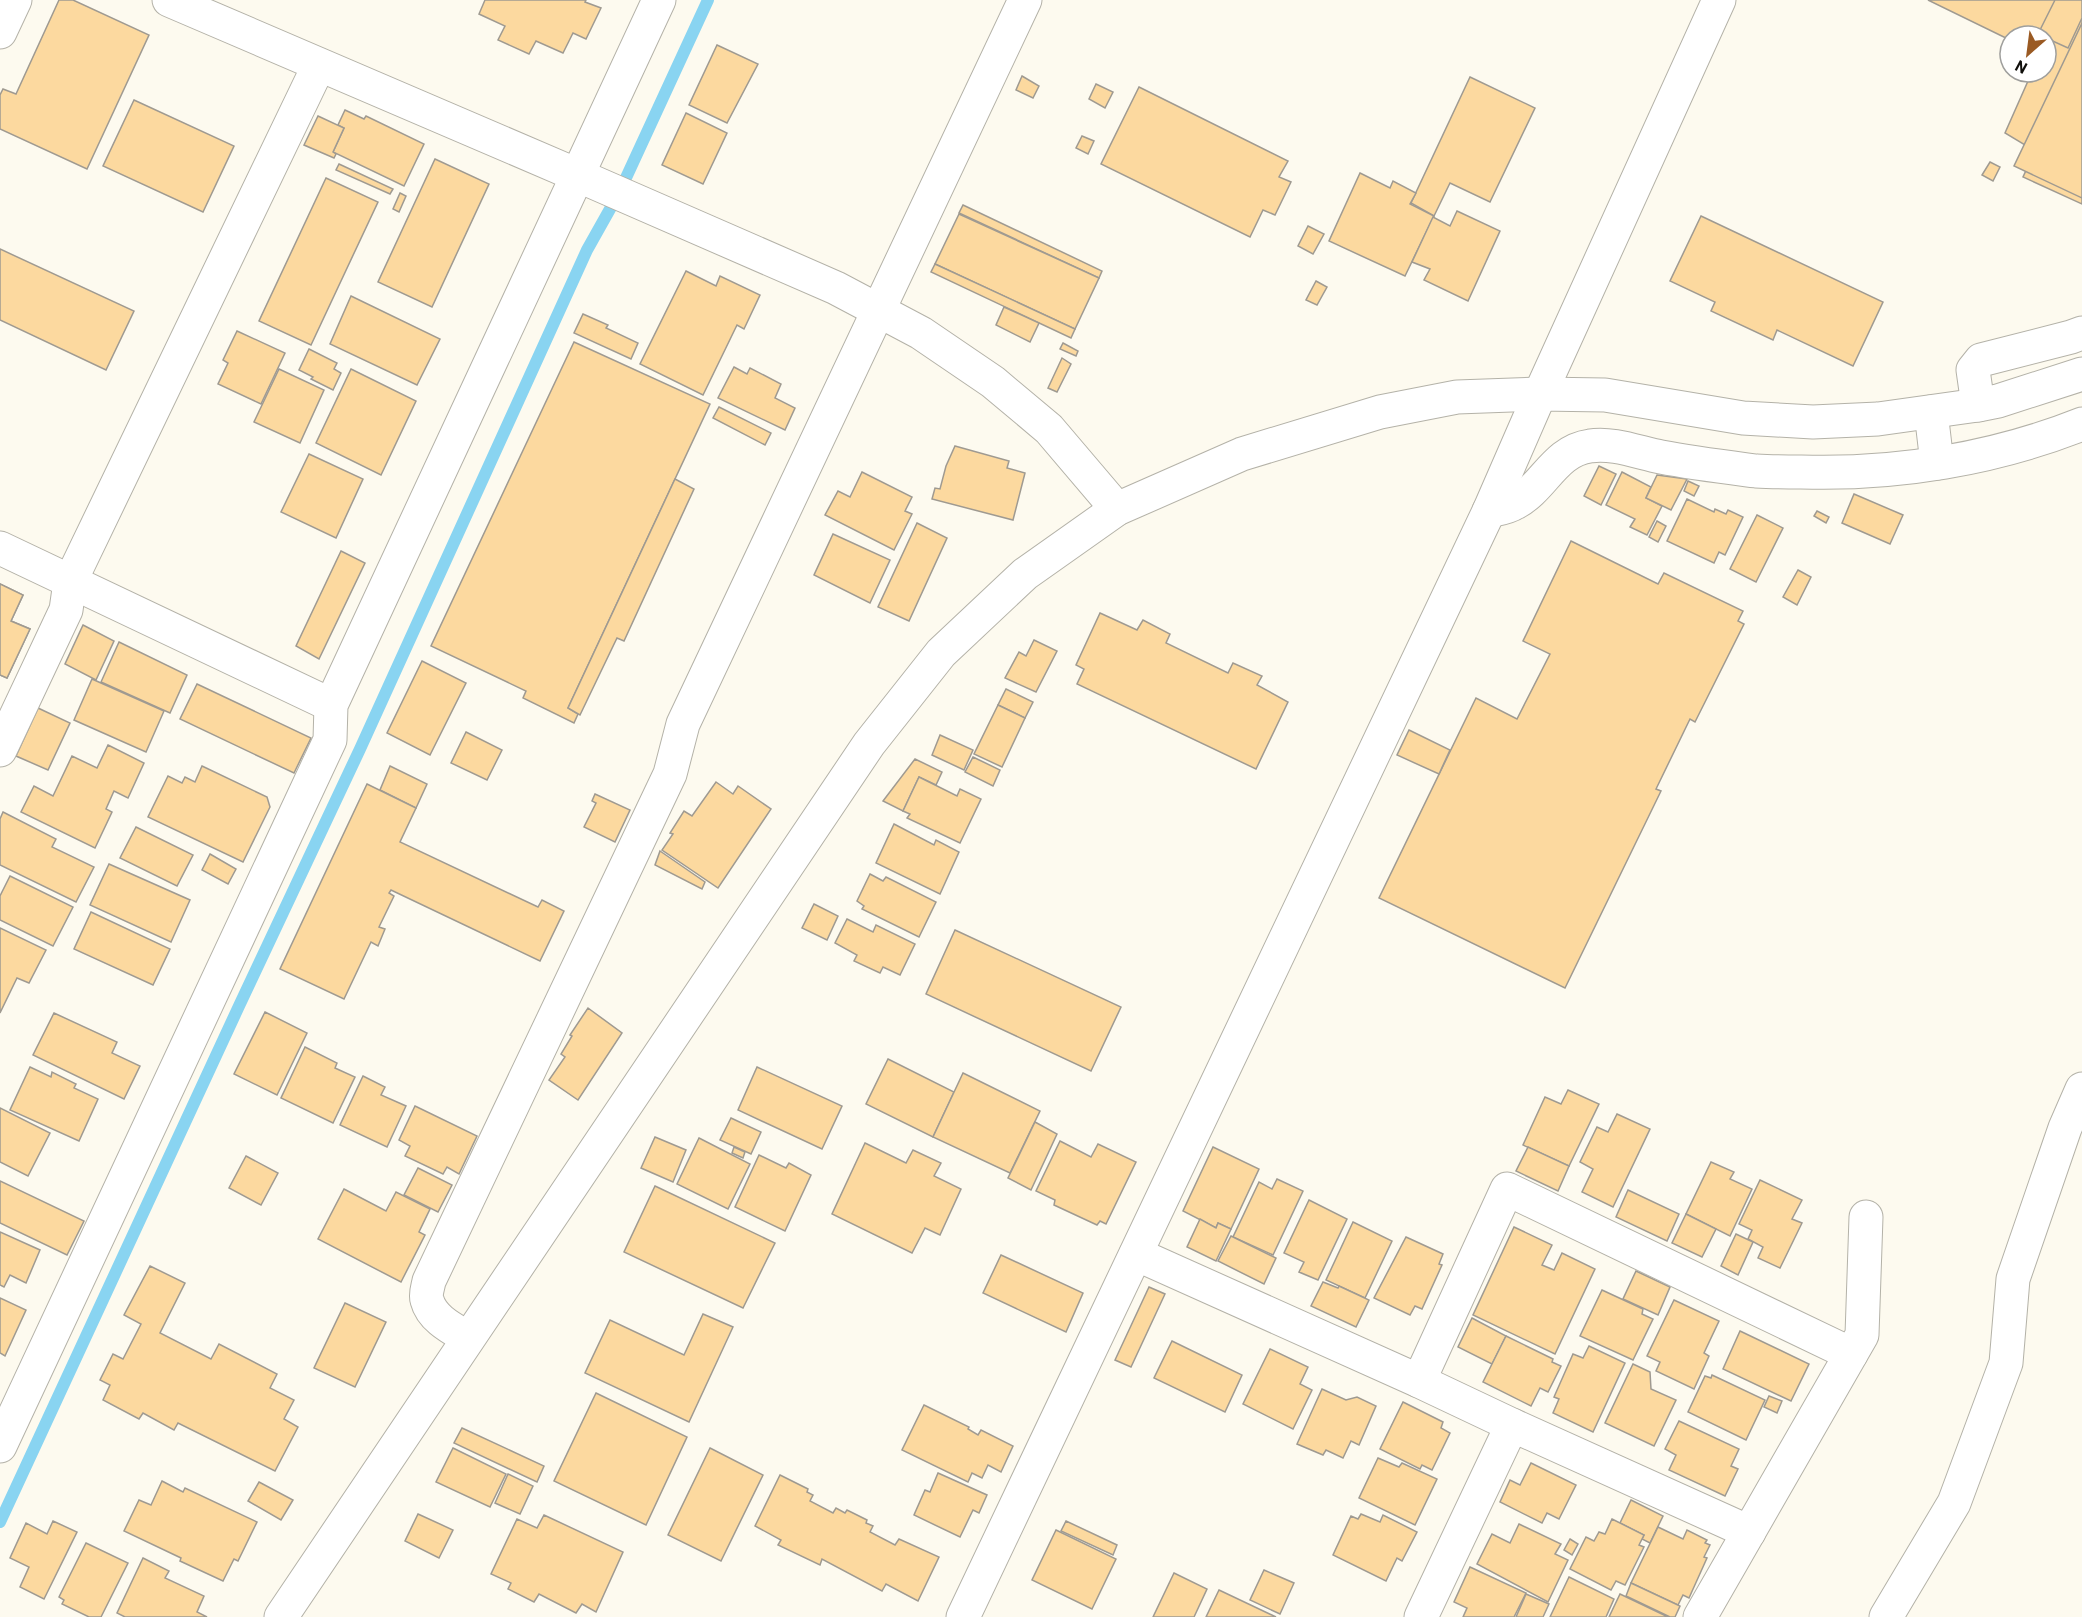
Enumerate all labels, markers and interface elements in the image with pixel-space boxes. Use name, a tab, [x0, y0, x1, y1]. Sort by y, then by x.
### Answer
north arrow	[1998, 24, 2058, 84]
text: N	[2012, 57, 2030, 79]

